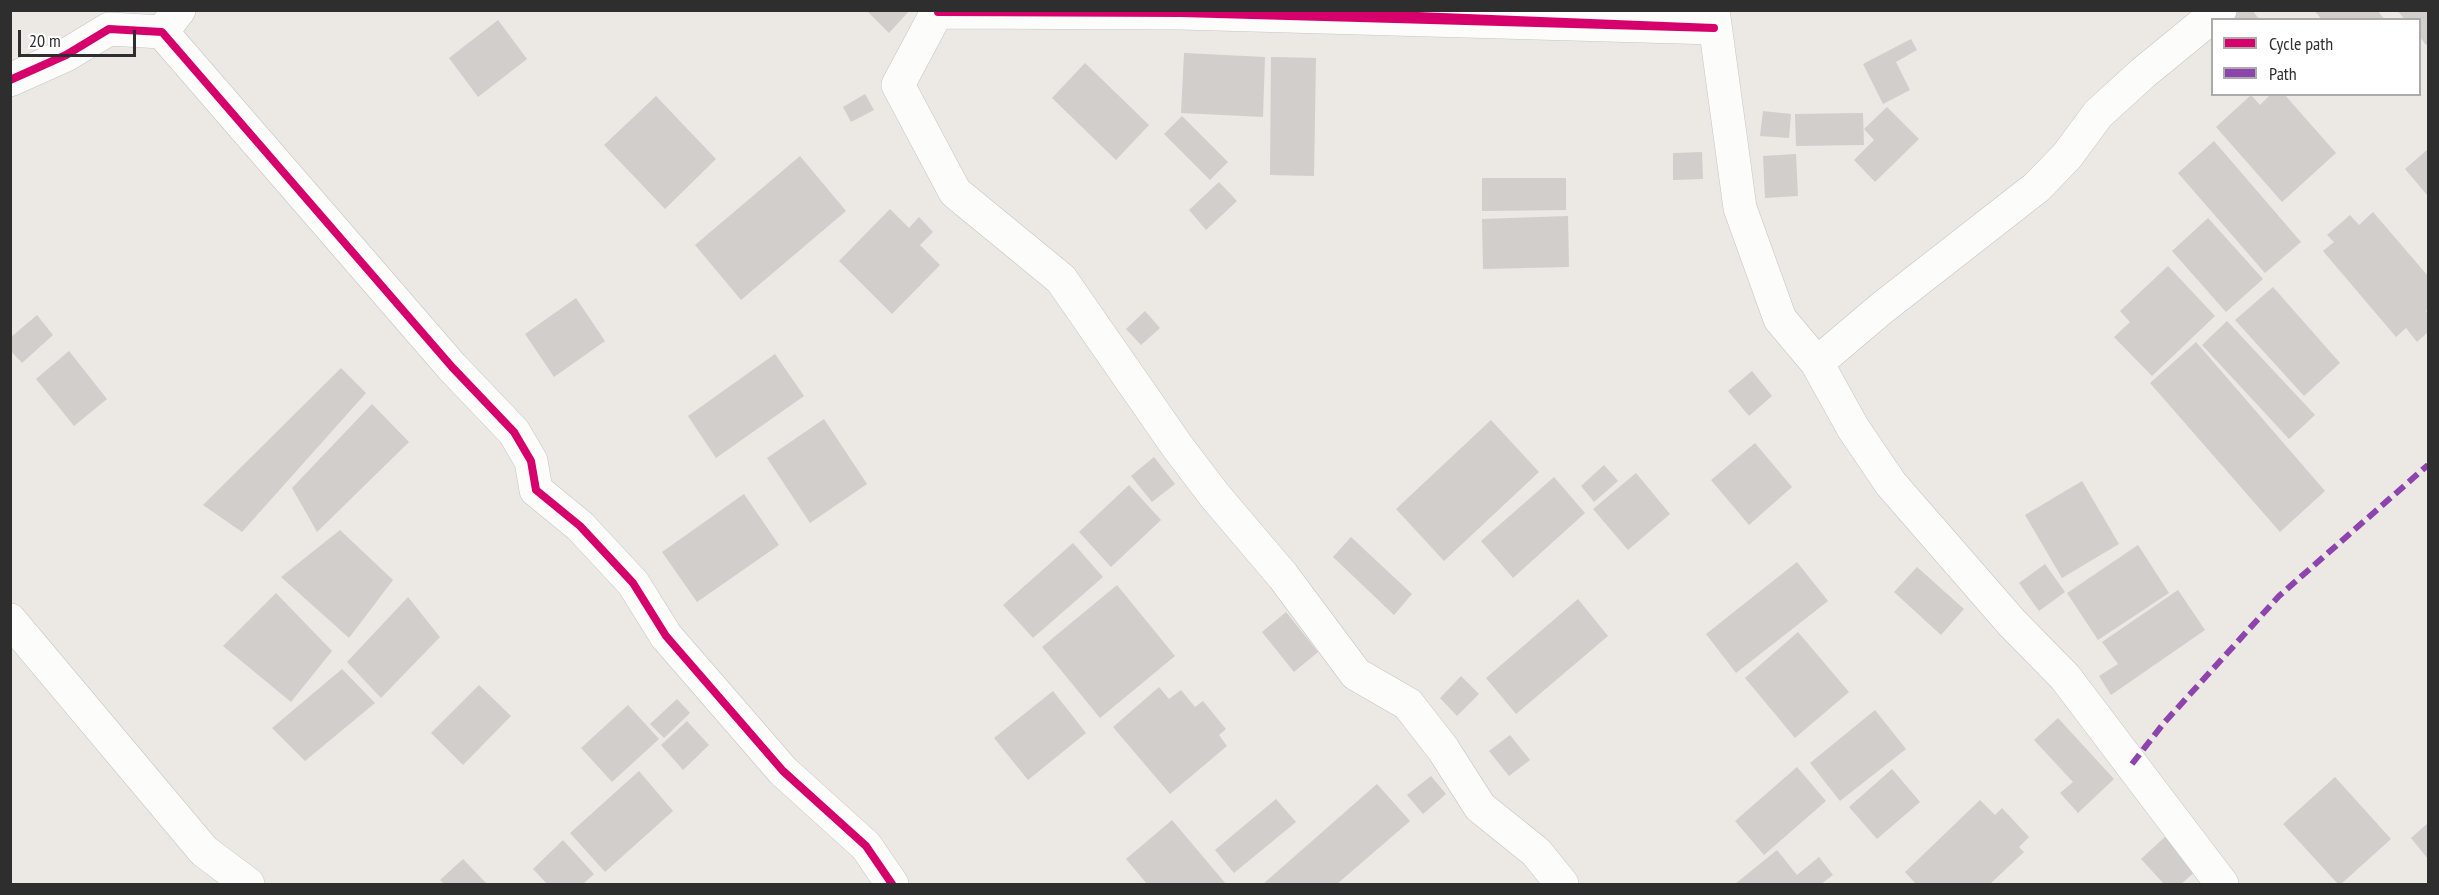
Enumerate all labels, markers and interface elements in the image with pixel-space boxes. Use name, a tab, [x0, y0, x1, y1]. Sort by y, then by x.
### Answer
scale bar	[21, 18, 140, 56]
legend	[2211, 18, 2421, 96]
text: 20 m	[29, 29, 61, 52]
text: Cycle path	[2269, 32, 2333, 55]
text: Path	[2269, 62, 2297, 85]

